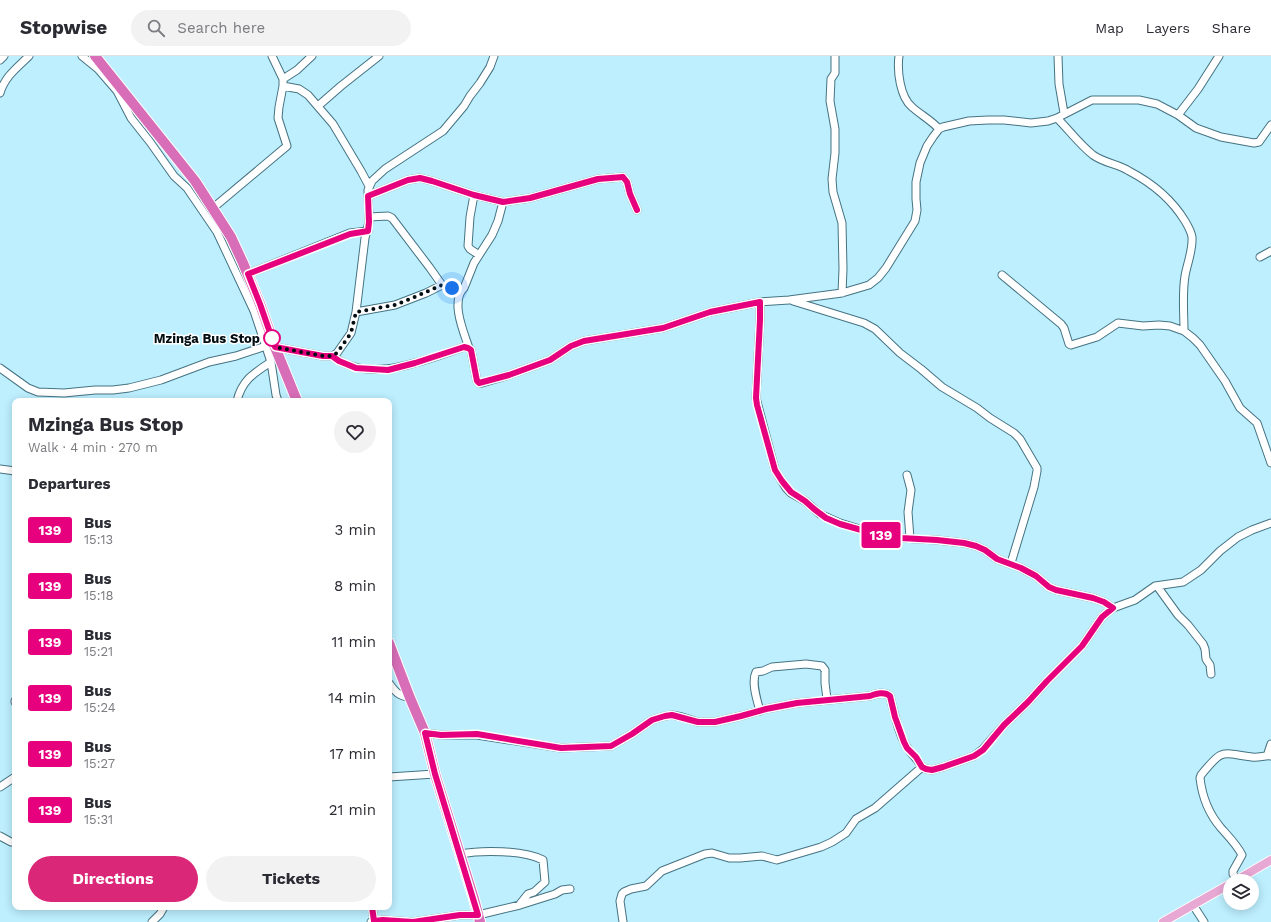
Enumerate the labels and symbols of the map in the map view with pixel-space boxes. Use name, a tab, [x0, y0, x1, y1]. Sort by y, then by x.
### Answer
your location	[442, 278, 462, 298]
marker: Mzinga Bus Stop	[263, 329, 281, 347]
place label: Mzinga Bus Stop	[154, 331, 260, 346]
line badge: 139	[858, 522, 904, 548]

